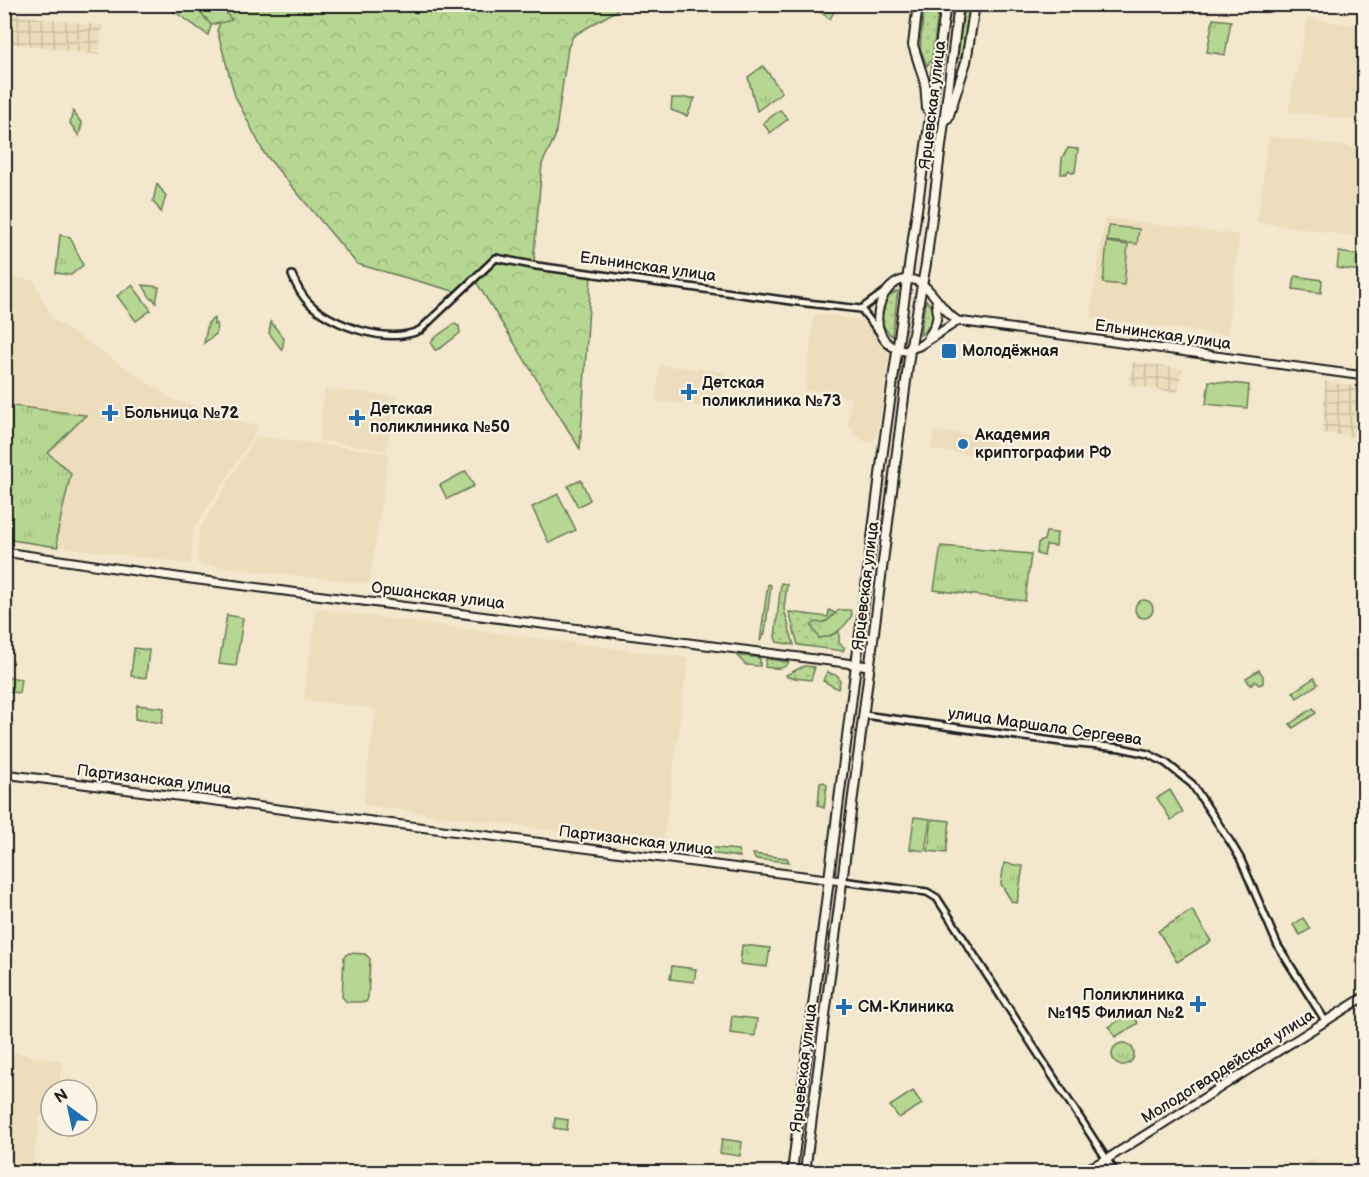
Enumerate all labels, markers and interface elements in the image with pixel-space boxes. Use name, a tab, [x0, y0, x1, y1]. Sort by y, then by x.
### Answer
street label: Ярцевская улица	[916, 39, 950, 171]
street label: Ельнинская улица	[579, 248, 718, 286]
street label: Ельнинская улица	[1094, 316, 1233, 354]
marker: Молодёжная	[940, 342, 958, 360]
place label: Молодёжная	[962, 342, 1059, 361]
place label: Детская поликлиника №73	[702, 374, 841, 411]
marker: Детская поликлиника №73	[680, 383, 698, 401]
place label: Детская поликлиника №50	[370, 400, 510, 437]
marker: Больница №72	[101, 404, 119, 422]
place label: Больница №72	[124, 404, 239, 423]
marker: Детская поликлиника №50	[348, 409, 366, 427]
place label: Академия криптографии РФ	[974, 426, 1112, 463]
marker: Академия криптографии РФ	[956, 437, 970, 451]
street label: Ярцевская улица	[849, 520, 883, 652]
street label: Оршанская улица	[370, 578, 506, 614]
street label: улица Маршала Сергеева	[947, 704, 1144, 750]
street label: Партизанская улица	[76, 761, 233, 799]
street label: Партизанская улица	[558, 822, 715, 860]
place label: Поликлиника №195 Филиал №2	[1047, 986, 1185, 1023]
marker: Поликлиника №195 Филиал №2	[1189, 995, 1207, 1013]
marker: СМ-Клиника	[835, 998, 853, 1016]
place label: СМ-Клиника	[858, 998, 955, 1017]
street label: Ярцевская улица	[787, 1002, 821, 1134]
street label: Молодогвардейская улица	[1138, 1006, 1318, 1128]
north arrow	[39, 1078, 99, 1138]
text: N	[51, 1085, 72, 1108]

